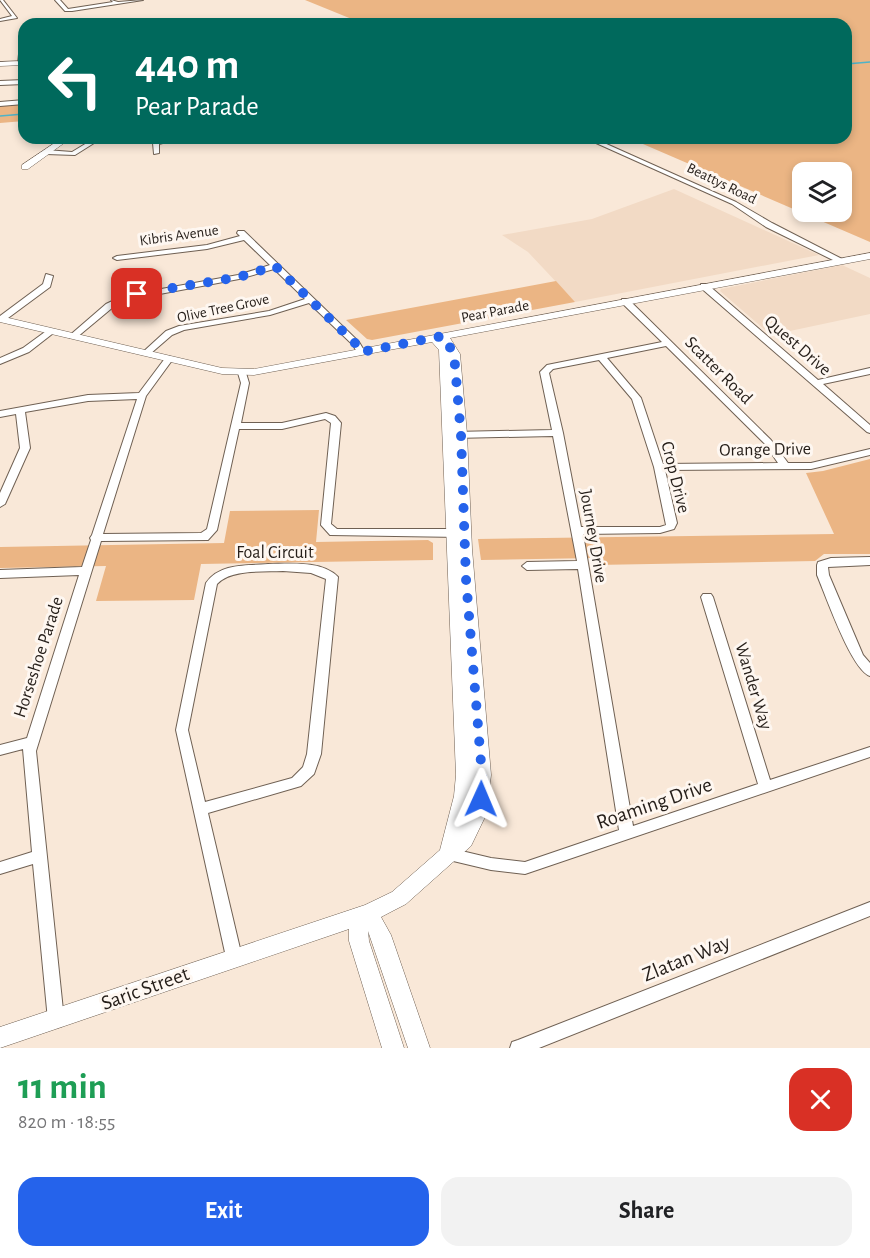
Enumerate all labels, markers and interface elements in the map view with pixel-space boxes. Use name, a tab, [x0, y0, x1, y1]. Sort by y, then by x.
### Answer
icon: left	[36, 42, 114, 120]
text: 440 m	[135, 44, 239, 86]
text: Pear Parade	[135, 93, 259, 120]
street label: Beattys Road	[685, 160, 759, 207]
map controls	[792, 162, 852, 222]
button: layers	[792, 162, 852, 222]
street label: Kibris Avenue	[139, 223, 220, 248]
pin	[111, 268, 162, 319]
icon: arrive	[120, 277, 153, 310]
street label: Olive Tree Grove	[176, 291, 271, 326]
street label: Pear Parade	[460, 298, 530, 325]
street label: Quest Drive	[761, 312, 834, 379]
street label: Scatter Road	[681, 333, 756, 408]
street label: Crop Drive	[657, 440, 693, 515]
street label: Orange Drive	[719, 440, 811, 460]
street label: Journey Drive	[576, 488, 610, 584]
street label: Foal Circuit	[236, 544, 314, 562]
street label: Horseshoe Parade	[11, 595, 67, 720]
street label: Wander Way	[731, 641, 775, 732]
position arrow	[449, 767, 513, 831]
street label: Roaming Drive	[594, 774, 715, 833]
street label: Zlatan Way	[639, 931, 733, 986]
street label: Saric Street	[98, 963, 192, 1014]
button: close	[789, 1068, 852, 1131]
text: 11 min	[18, 1069, 107, 1105]
text: 820 m · 18:55	[18, 1112, 115, 1132]
button: Exit	[18, 1177, 429, 1246]
button: Share	[441, 1177, 852, 1246]

